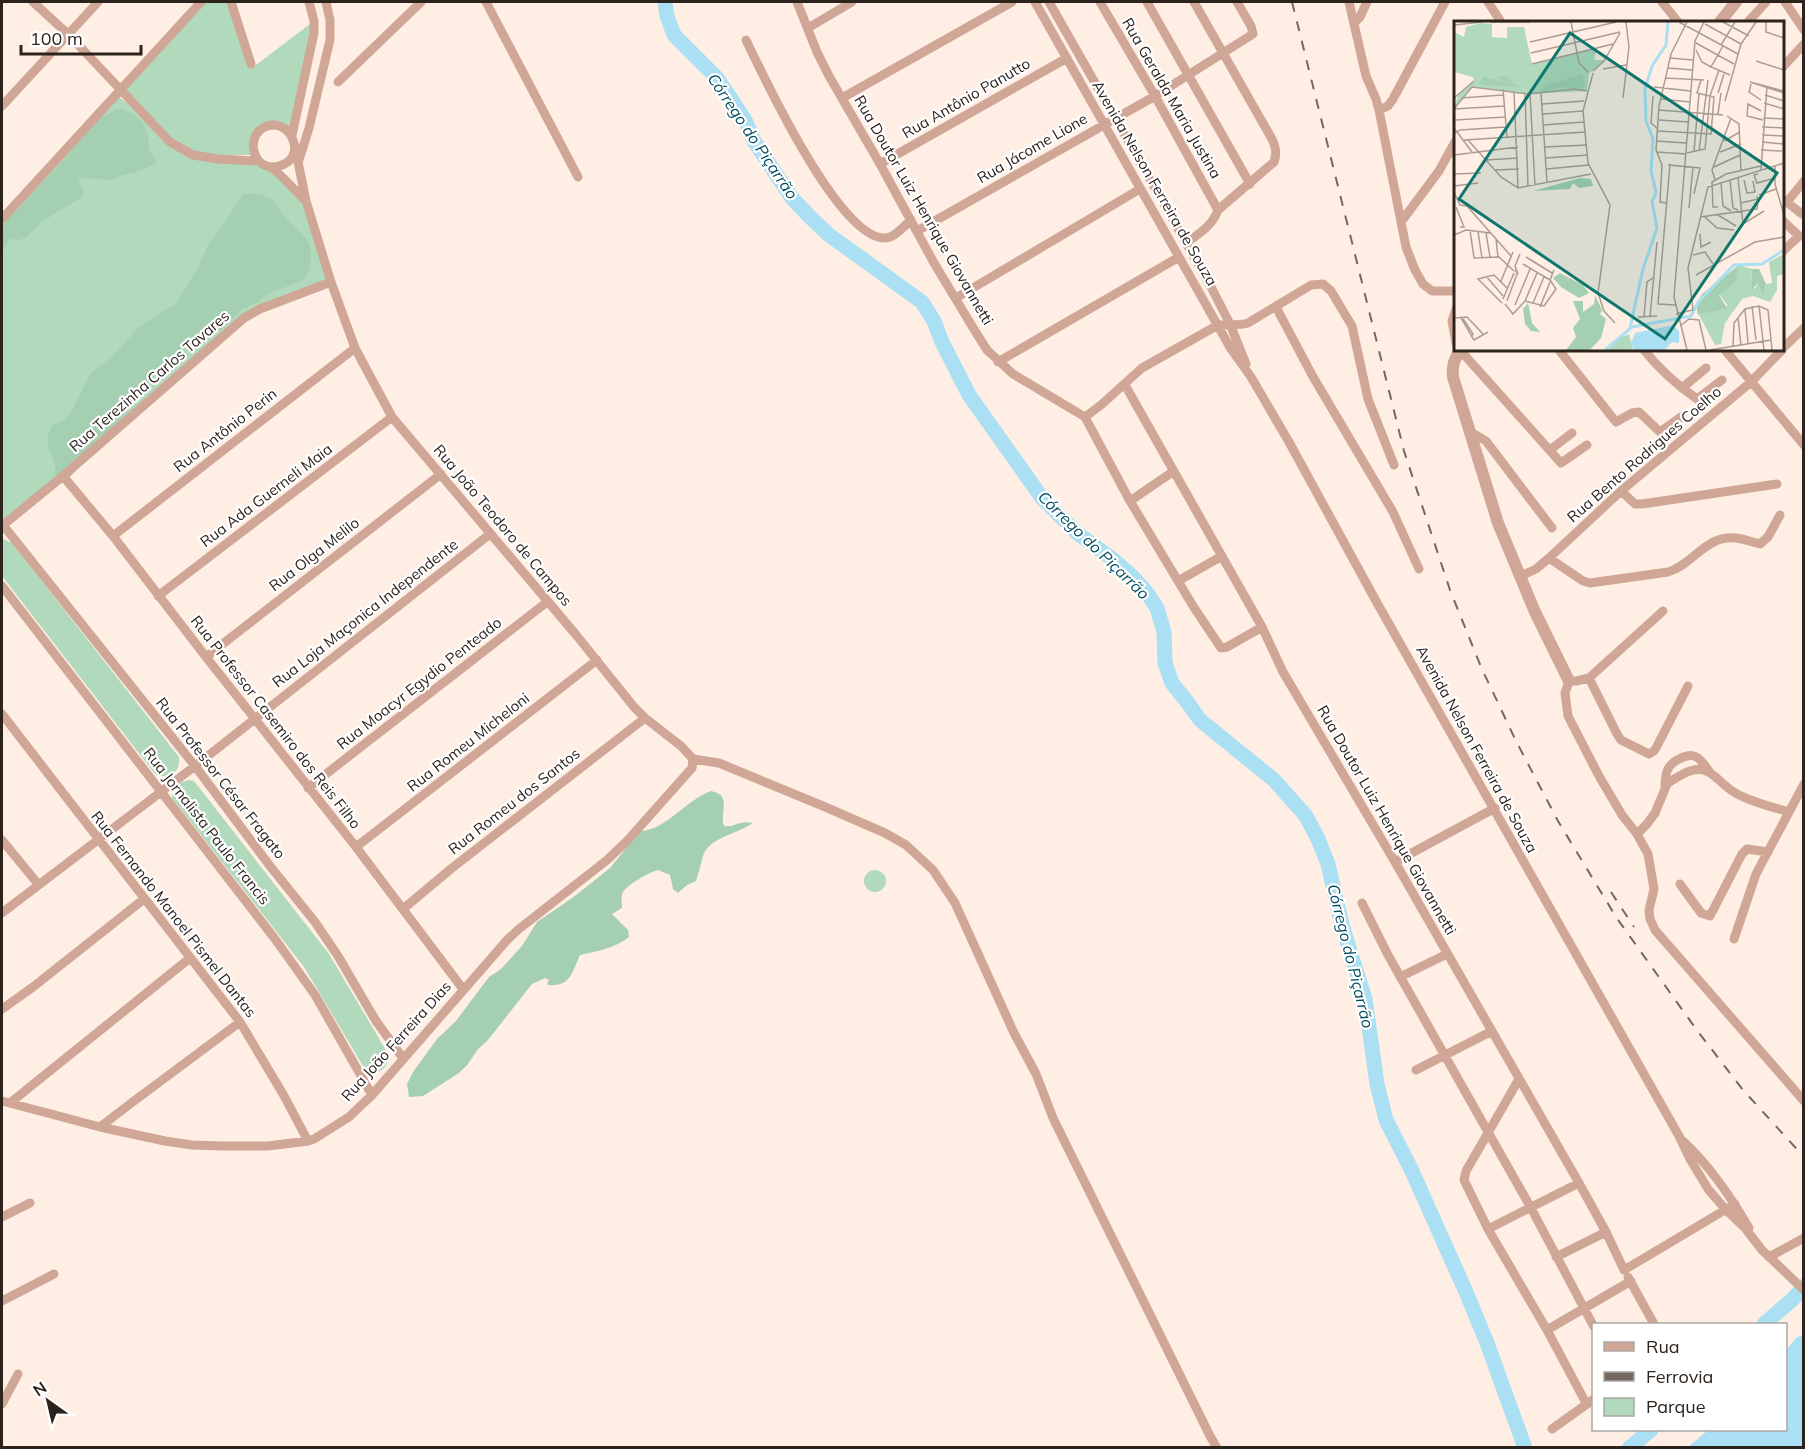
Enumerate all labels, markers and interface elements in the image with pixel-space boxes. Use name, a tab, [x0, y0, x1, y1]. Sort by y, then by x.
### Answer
street label: Rua Geralda Maria Justina	[1118, 14, 1226, 182]
scale bar	[21, 18, 141, 56]
inset map	[1454, 21, 1784, 351]
text: 100 m	[30, 27, 83, 50]
street label: Rua Antônio Panutto	[898, 54, 1034, 142]
water label: Córrego do Piçarrão	[703, 69, 803, 203]
street label: Avenida Nelson Ferreira de Souza	[1088, 77, 1222, 289]
street label: Rua Doutor Luiz Henrique Giovannetti	[850, 92, 998, 328]
street label: Rua Jácome Lione	[973, 109, 1091, 187]
street label: Rua Terezinha Carlos Tavares	[65, 306, 233, 456]
street label: Rua Bento Rodrigues Coelho	[1563, 382, 1725, 526]
street label: Rua Antônio Perin	[170, 384, 280, 476]
street label: Rua Ada Guerneli Maia	[196, 439, 336, 551]
street label: Rua João Teodoro de Campos	[430, 440, 576, 610]
water label: Córrego do Piçarrão	[1034, 487, 1154, 603]
street label: Rua Olga Melilo	[265, 513, 363, 595]
street label: Rua Loja Maçonica Independente	[268, 535, 462, 691]
street label: Rua Professor Casemiro dos Reis Filho	[187, 612, 365, 832]
street label: Rua Moacyr Egydio Penteado	[333, 613, 505, 753]
street label: Avenida Nelson Ferreira de Souza	[1412, 642, 1542, 856]
street label: Rua Romeu Micheloni	[403, 688, 533, 796]
street label: Rua Professor César Fragato	[152, 694, 290, 862]
street label: Rua Doutor Luiz Henrique Giovannetti	[1313, 702, 1461, 938]
street label: Rua Jornalista Paulo Francis	[140, 744, 274, 908]
street label: Rua Romeu dos Santos	[444, 744, 584, 858]
street label: Rua Fernando Manoel Pismel Dantas	[87, 807, 261, 1021]
water label: Córrego do Piçarrão	[1323, 882, 1379, 1030]
street label: Rua João Ferreira Dias	[337, 977, 455, 1105]
legend	[1592, 1323, 1787, 1431]
text: Rua	[1646, 1335, 1680, 1358]
text: Ferrovia	[1646, 1365, 1713, 1388]
north arrow	[18, 1371, 78, 1431]
text: N	[29, 1377, 50, 1400]
text: Parque	[1646, 1395, 1705, 1418]

